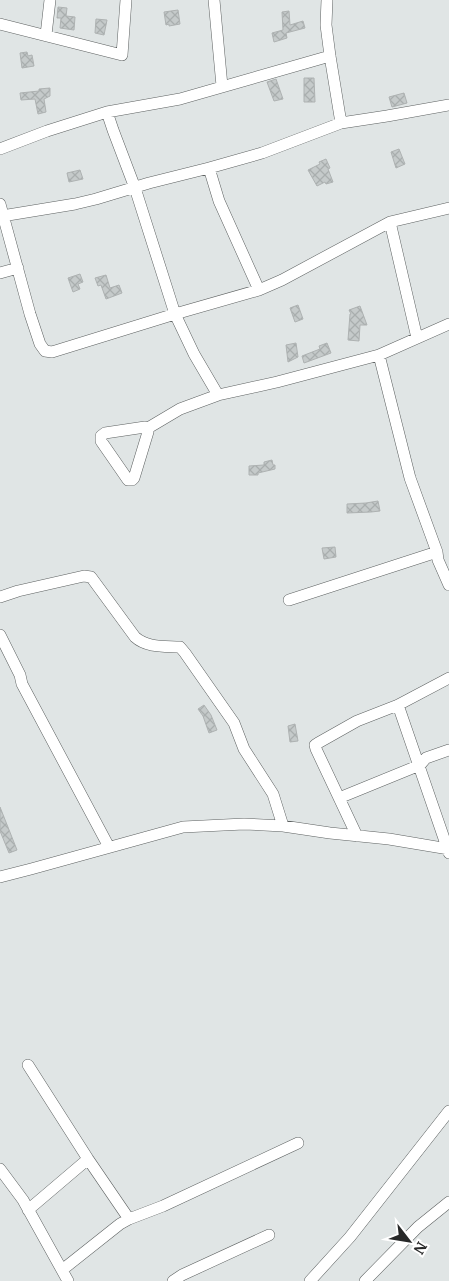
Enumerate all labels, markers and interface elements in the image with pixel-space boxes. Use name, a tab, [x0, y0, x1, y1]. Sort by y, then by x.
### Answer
north arrow	[384, 1216, 434, 1266]
text: N	[410, 1238, 431, 1257]

